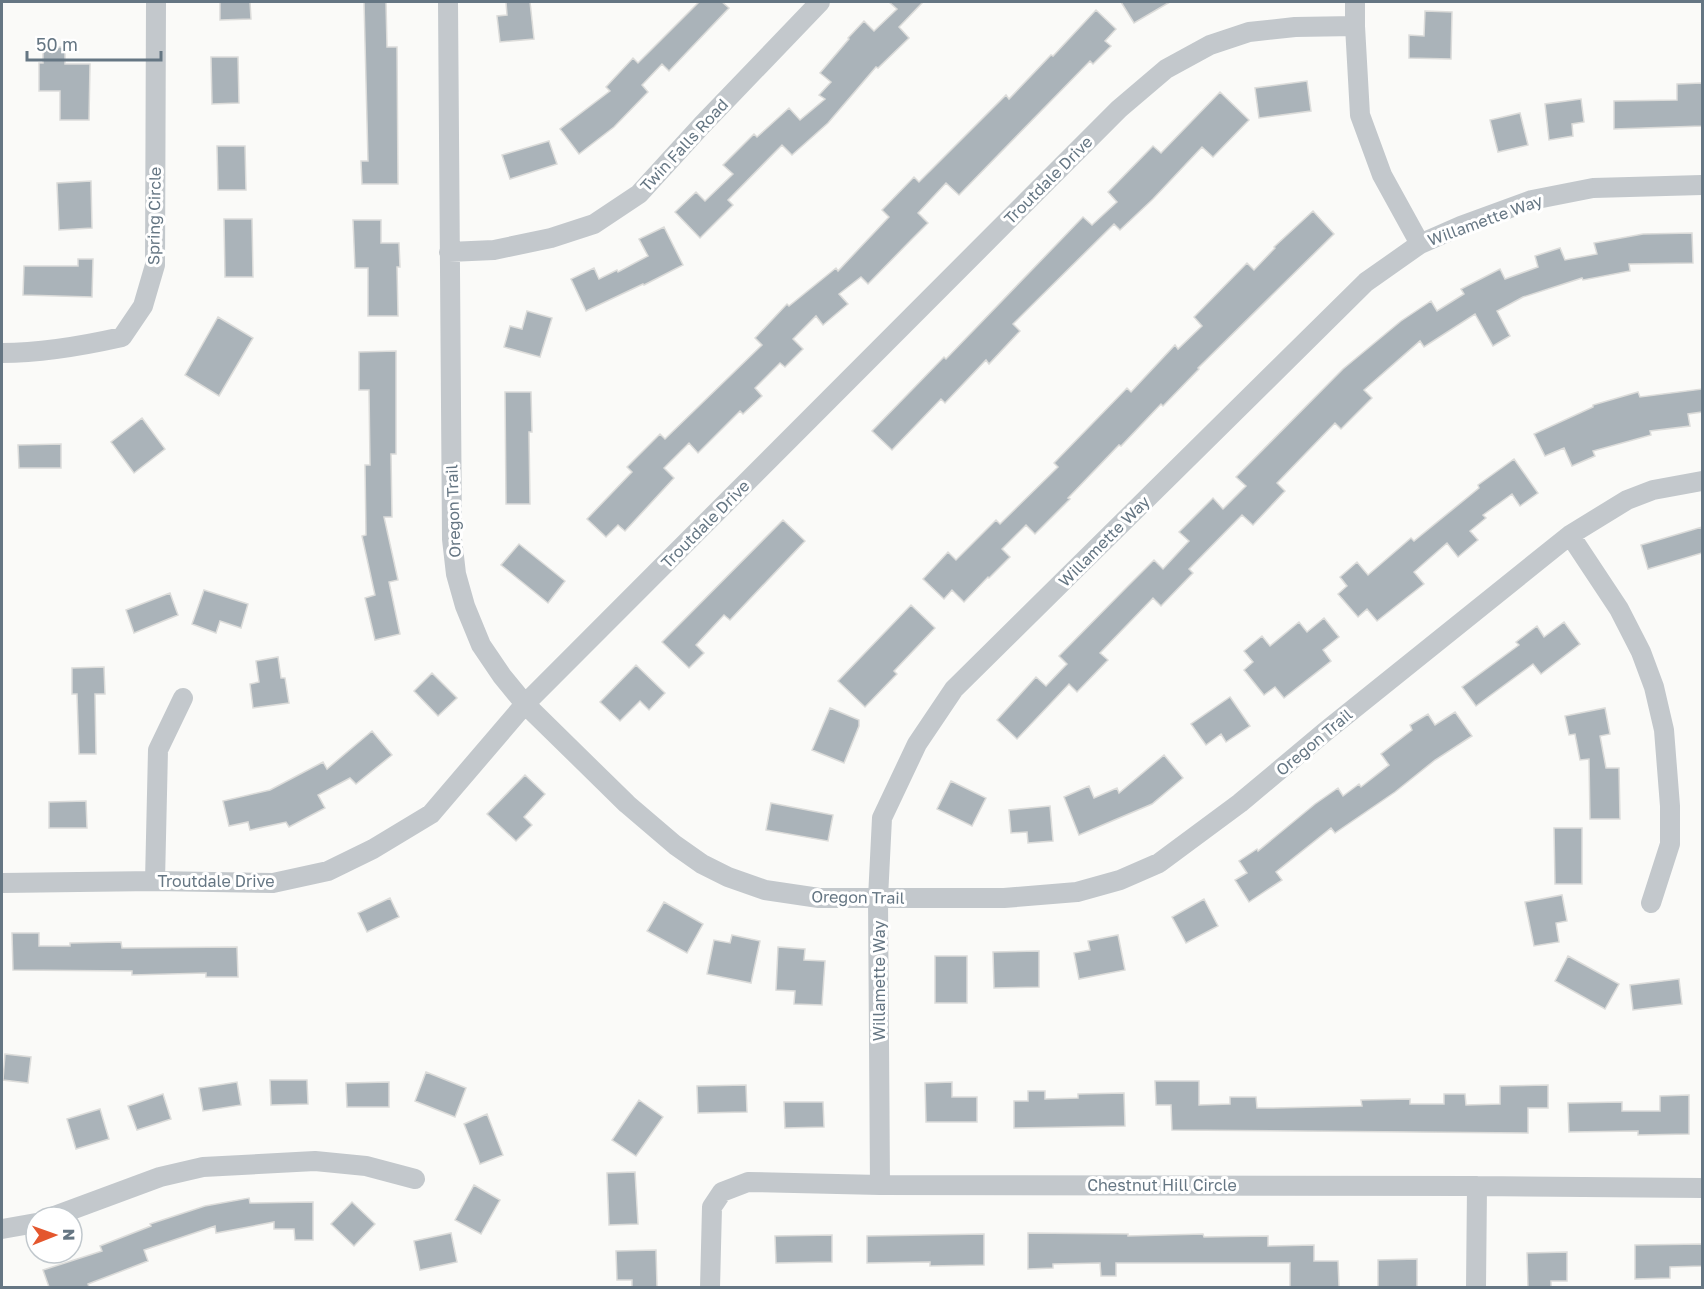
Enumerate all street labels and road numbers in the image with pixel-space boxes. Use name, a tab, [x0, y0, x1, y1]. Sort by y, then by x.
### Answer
street label: Twin Falls Road	[636, 94, 732, 196]
street label: Troutdale Drive	[1000, 132, 1096, 228]
street label: Spring Circle	[143, 167, 165, 265]
street label: Willamette Way	[1425, 190, 1545, 250]
street label: Oregon Trail	[441, 464, 465, 558]
street label: Troutdale Drive	[657, 476, 753, 572]
street label: Willamette Way	[1054, 491, 1154, 591]
street label: Oregon Trail	[1272, 704, 1356, 780]
street label: Troutdale Drive	[157, 871, 275, 891]
street label: Oregon Trail	[811, 886, 905, 908]
street label: Willamette Way	[869, 921, 889, 1041]
street label: Chestnut Hill Circle	[1087, 1175, 1237, 1195]

